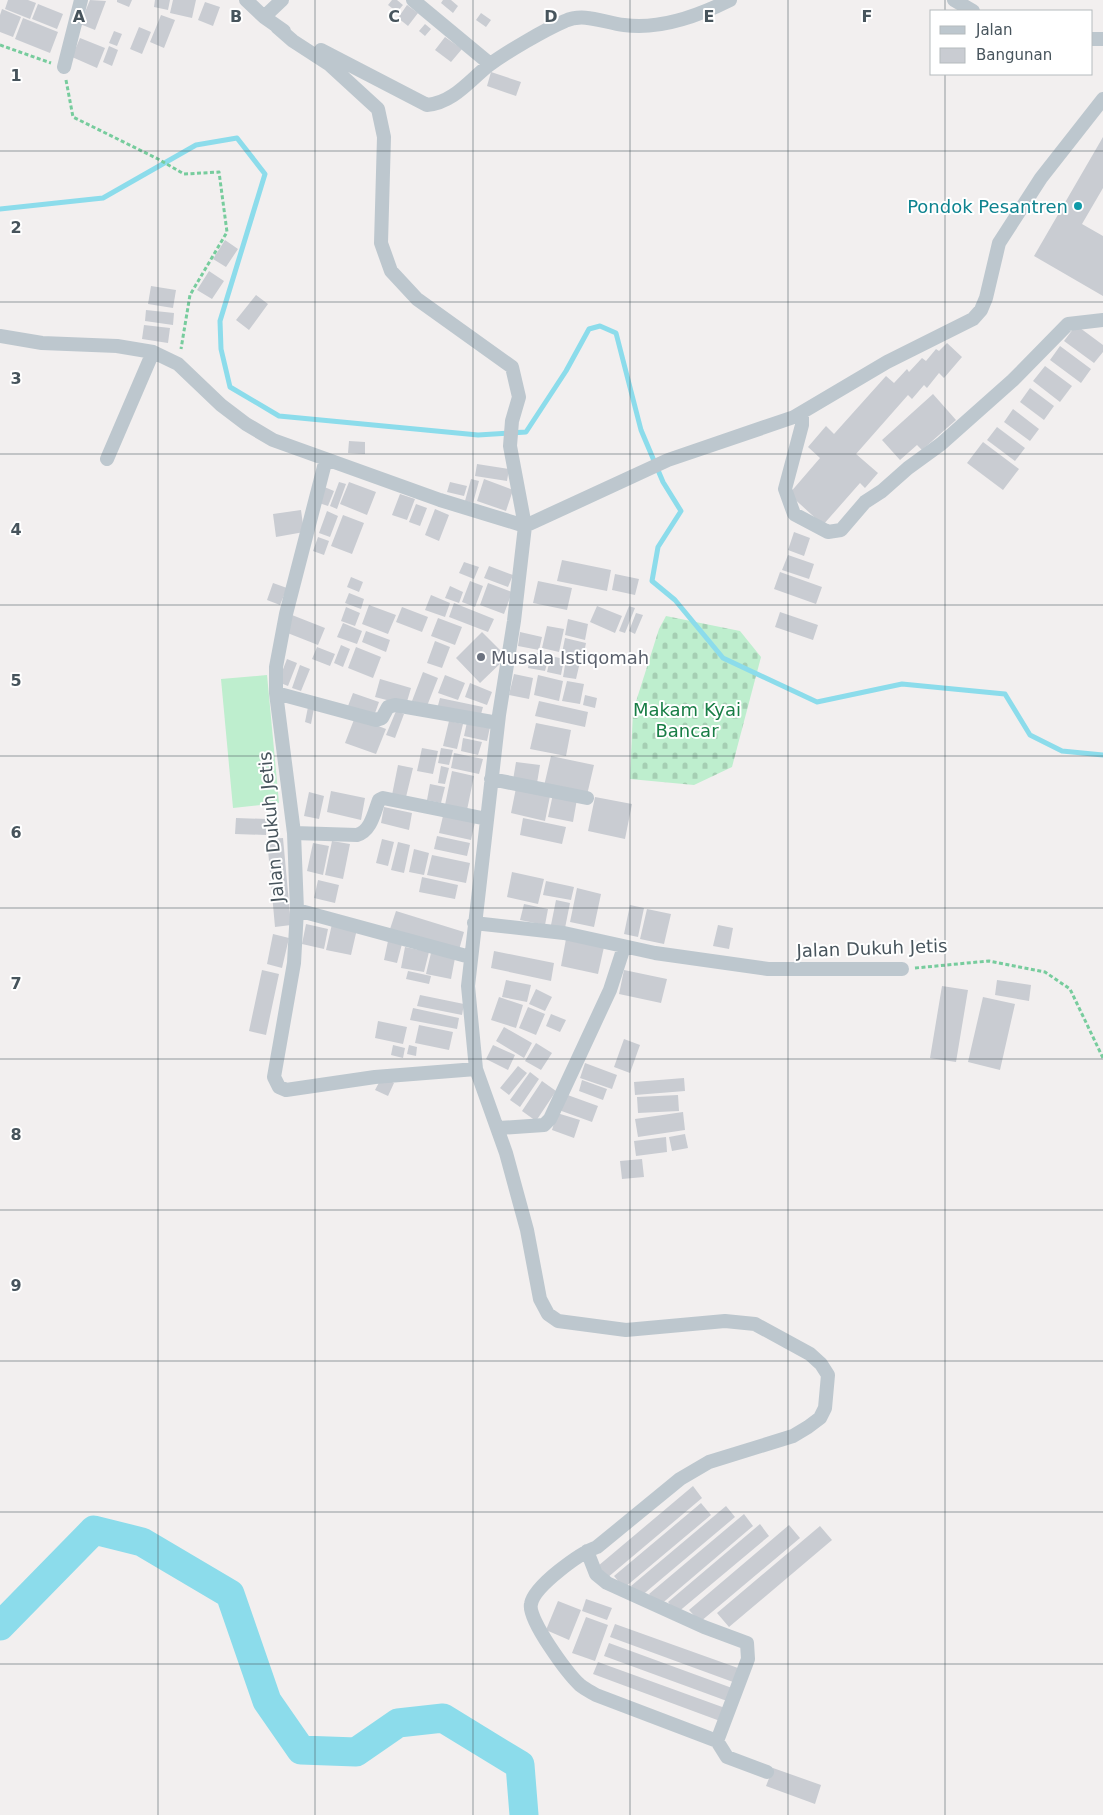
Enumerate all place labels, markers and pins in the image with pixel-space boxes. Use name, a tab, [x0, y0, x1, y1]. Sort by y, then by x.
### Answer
place label: Pondok Pesantren	[907, 196, 1068, 217]
marker: Pondok Pesantren	[1072, 200, 1084, 212]
place label: Musala Istiqomah	[491, 647, 649, 668]
marker: Musala Istiqomah	[475, 651, 487, 663]

